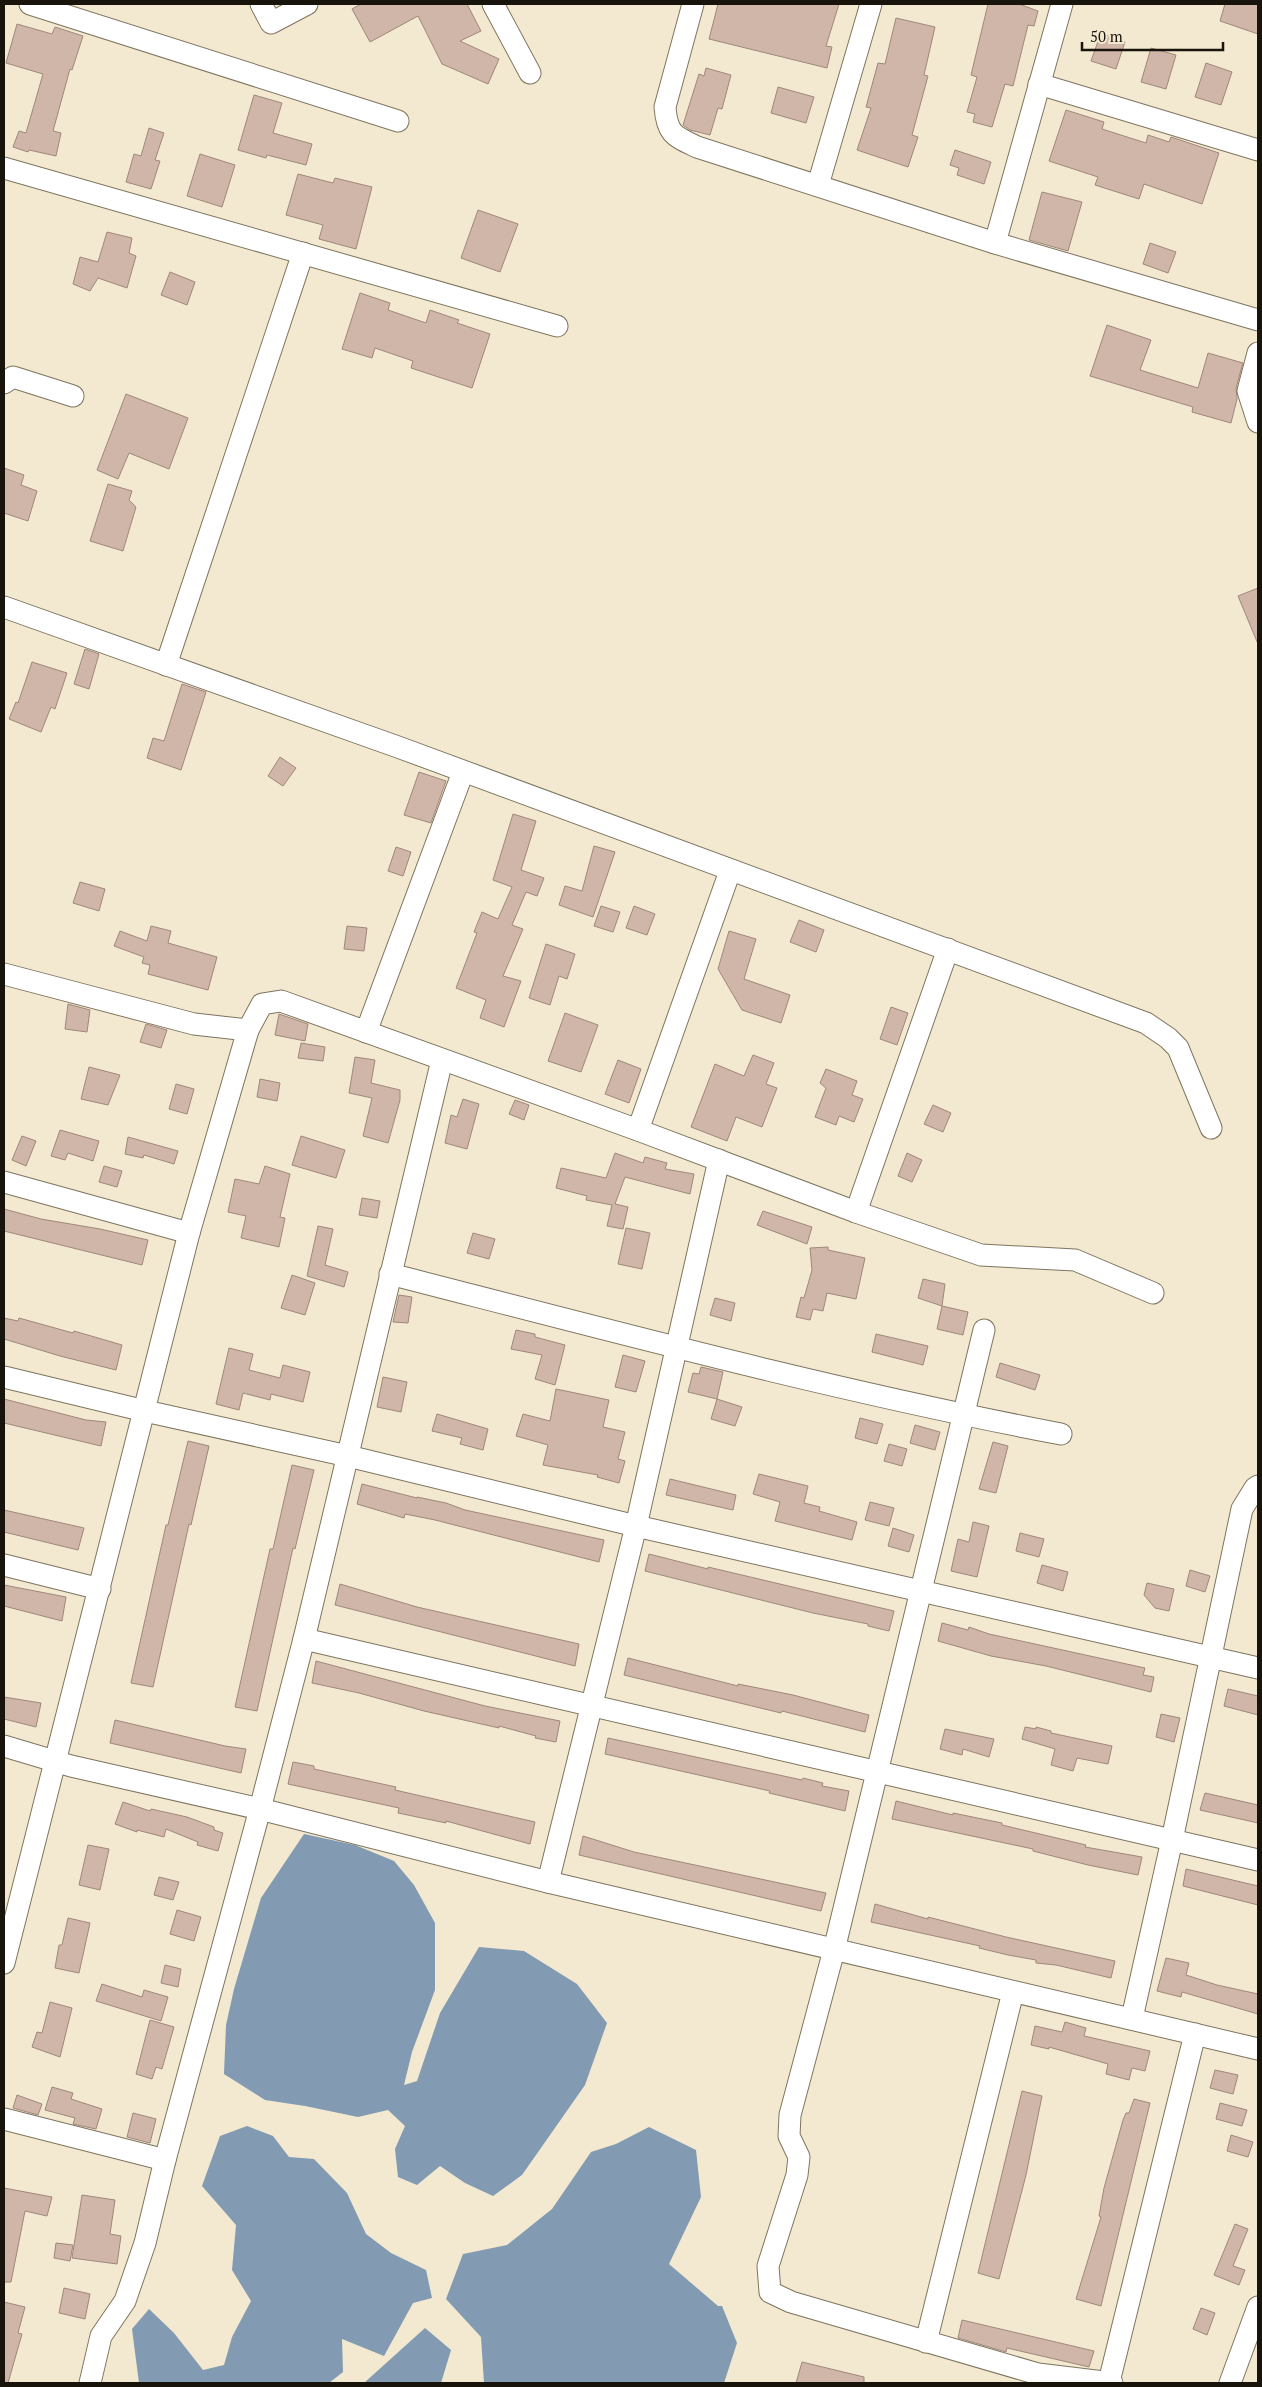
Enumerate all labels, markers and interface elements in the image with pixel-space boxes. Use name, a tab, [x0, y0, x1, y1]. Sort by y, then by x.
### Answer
scale bar	[1082, 20, 1223, 52]
text: 50 m	[1090, 26, 1123, 46]

